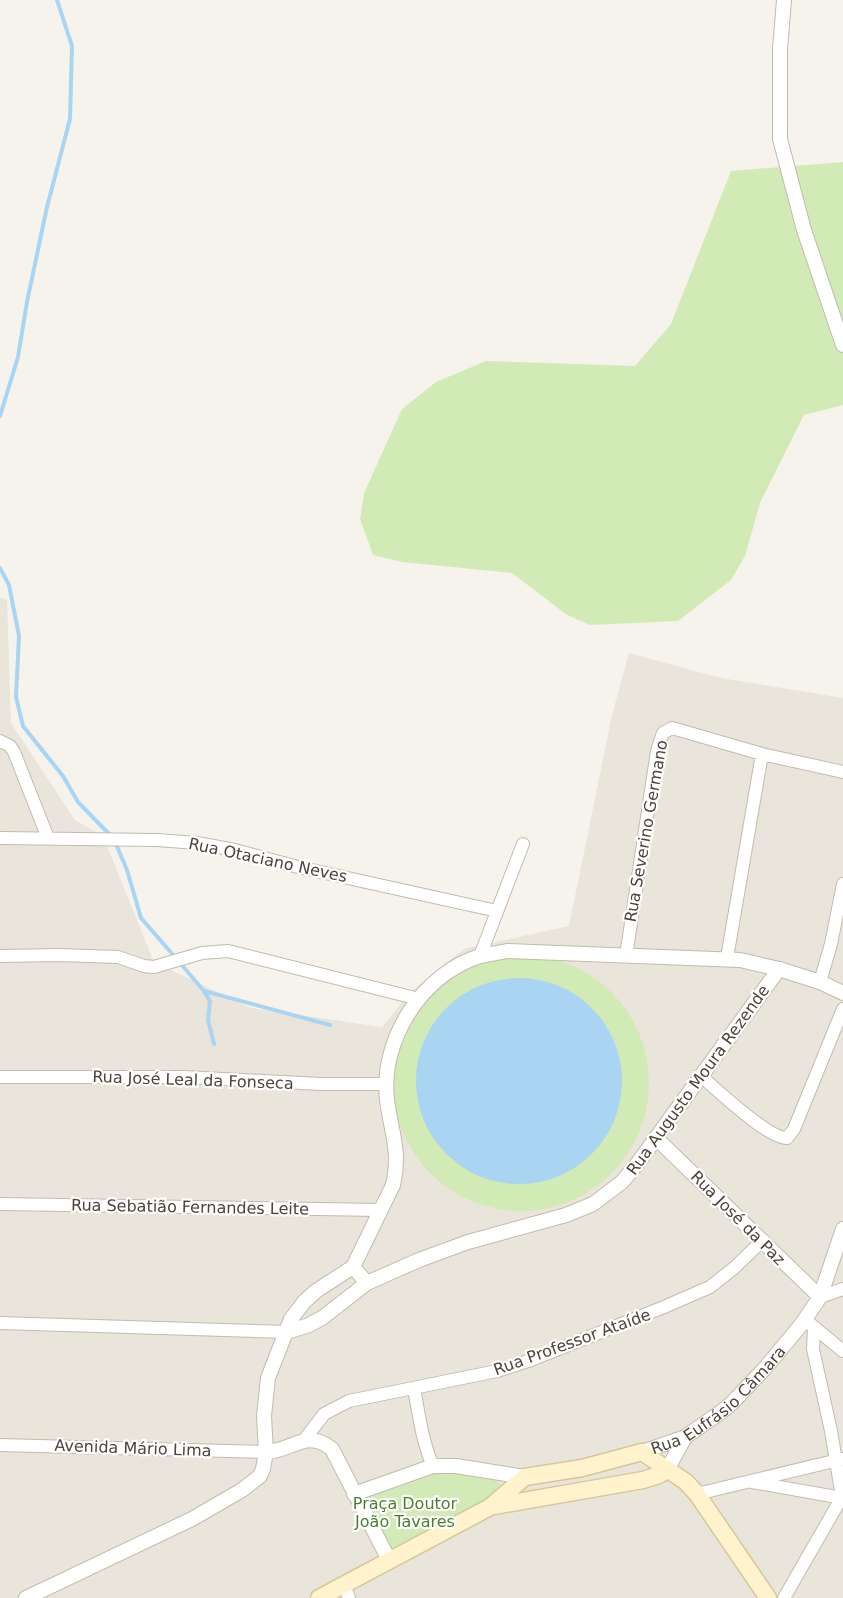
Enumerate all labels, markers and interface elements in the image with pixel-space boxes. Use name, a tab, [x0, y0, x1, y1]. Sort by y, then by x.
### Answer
street label: Rua Severino Germano	[621, 738, 671, 924]
street label: Rua Otaciano Neves	[187, 834, 349, 886]
street label: Rua Augusto Moura Rezende	[623, 981, 773, 1179]
street label: Rua José Leal da Fonseca	[92, 1067, 294, 1093]
street label: Rua José da Paz	[687, 1167, 789, 1269]
street label: Rua Sebatião Fernandes Leite	[71, 1195, 309, 1219]
street label: Rua Professor Ataíde	[491, 1305, 653, 1379]
street label: Rua Eufrásio Câmara	[648, 1342, 789, 1458]
street label: Avenida Mário Lima	[54, 1436, 212, 1460]
park label: Praça Doutor João Tavares	[353, 1494, 458, 1531]

